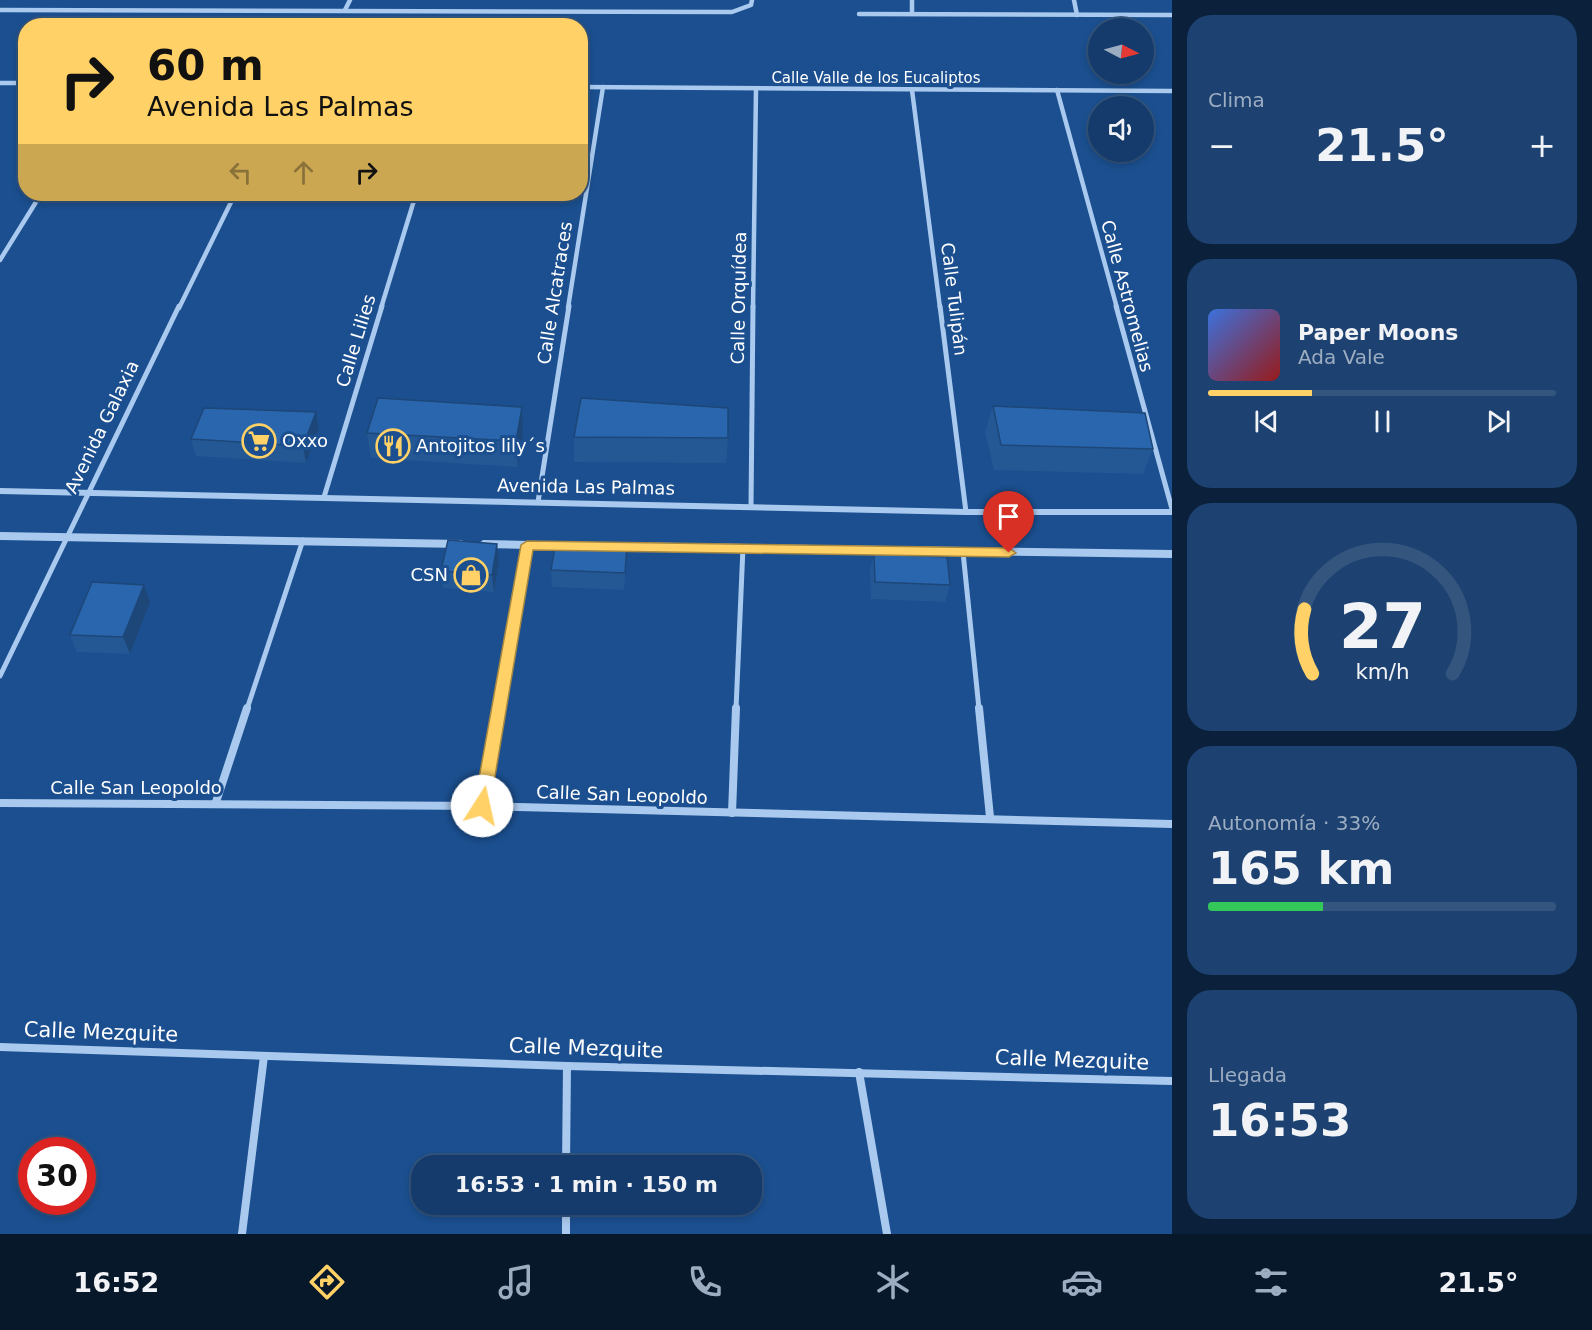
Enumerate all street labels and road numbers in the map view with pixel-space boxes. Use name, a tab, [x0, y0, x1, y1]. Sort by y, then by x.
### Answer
street label: Calle Valle de los Eucaliptos	[771, 69, 981, 87]
street label: Calle Astromelias	[1097, 218, 1158, 374]
street label: Calle Alcatraces	[533, 220, 576, 366]
street label: Calle Orquídea	[727, 231, 750, 365]
street label: Calle Tulipán	[937, 241, 972, 357]
street label: Calle Lilies	[331, 292, 380, 390]
street label: Avenida Galaxia	[60, 357, 143, 497]
street label: Avenida Las Palmas	[497, 474, 675, 499]
street label: Calle San Leopoldo	[50, 777, 222, 798]
street label: Calle San Leopoldo	[536, 781, 708, 808]
street label: Calle Mezquite	[23, 1017, 179, 1047]
street label: Calle Mezquite	[508, 1033, 664, 1063]
street label: Calle Mezquite	[994, 1045, 1150, 1075]

